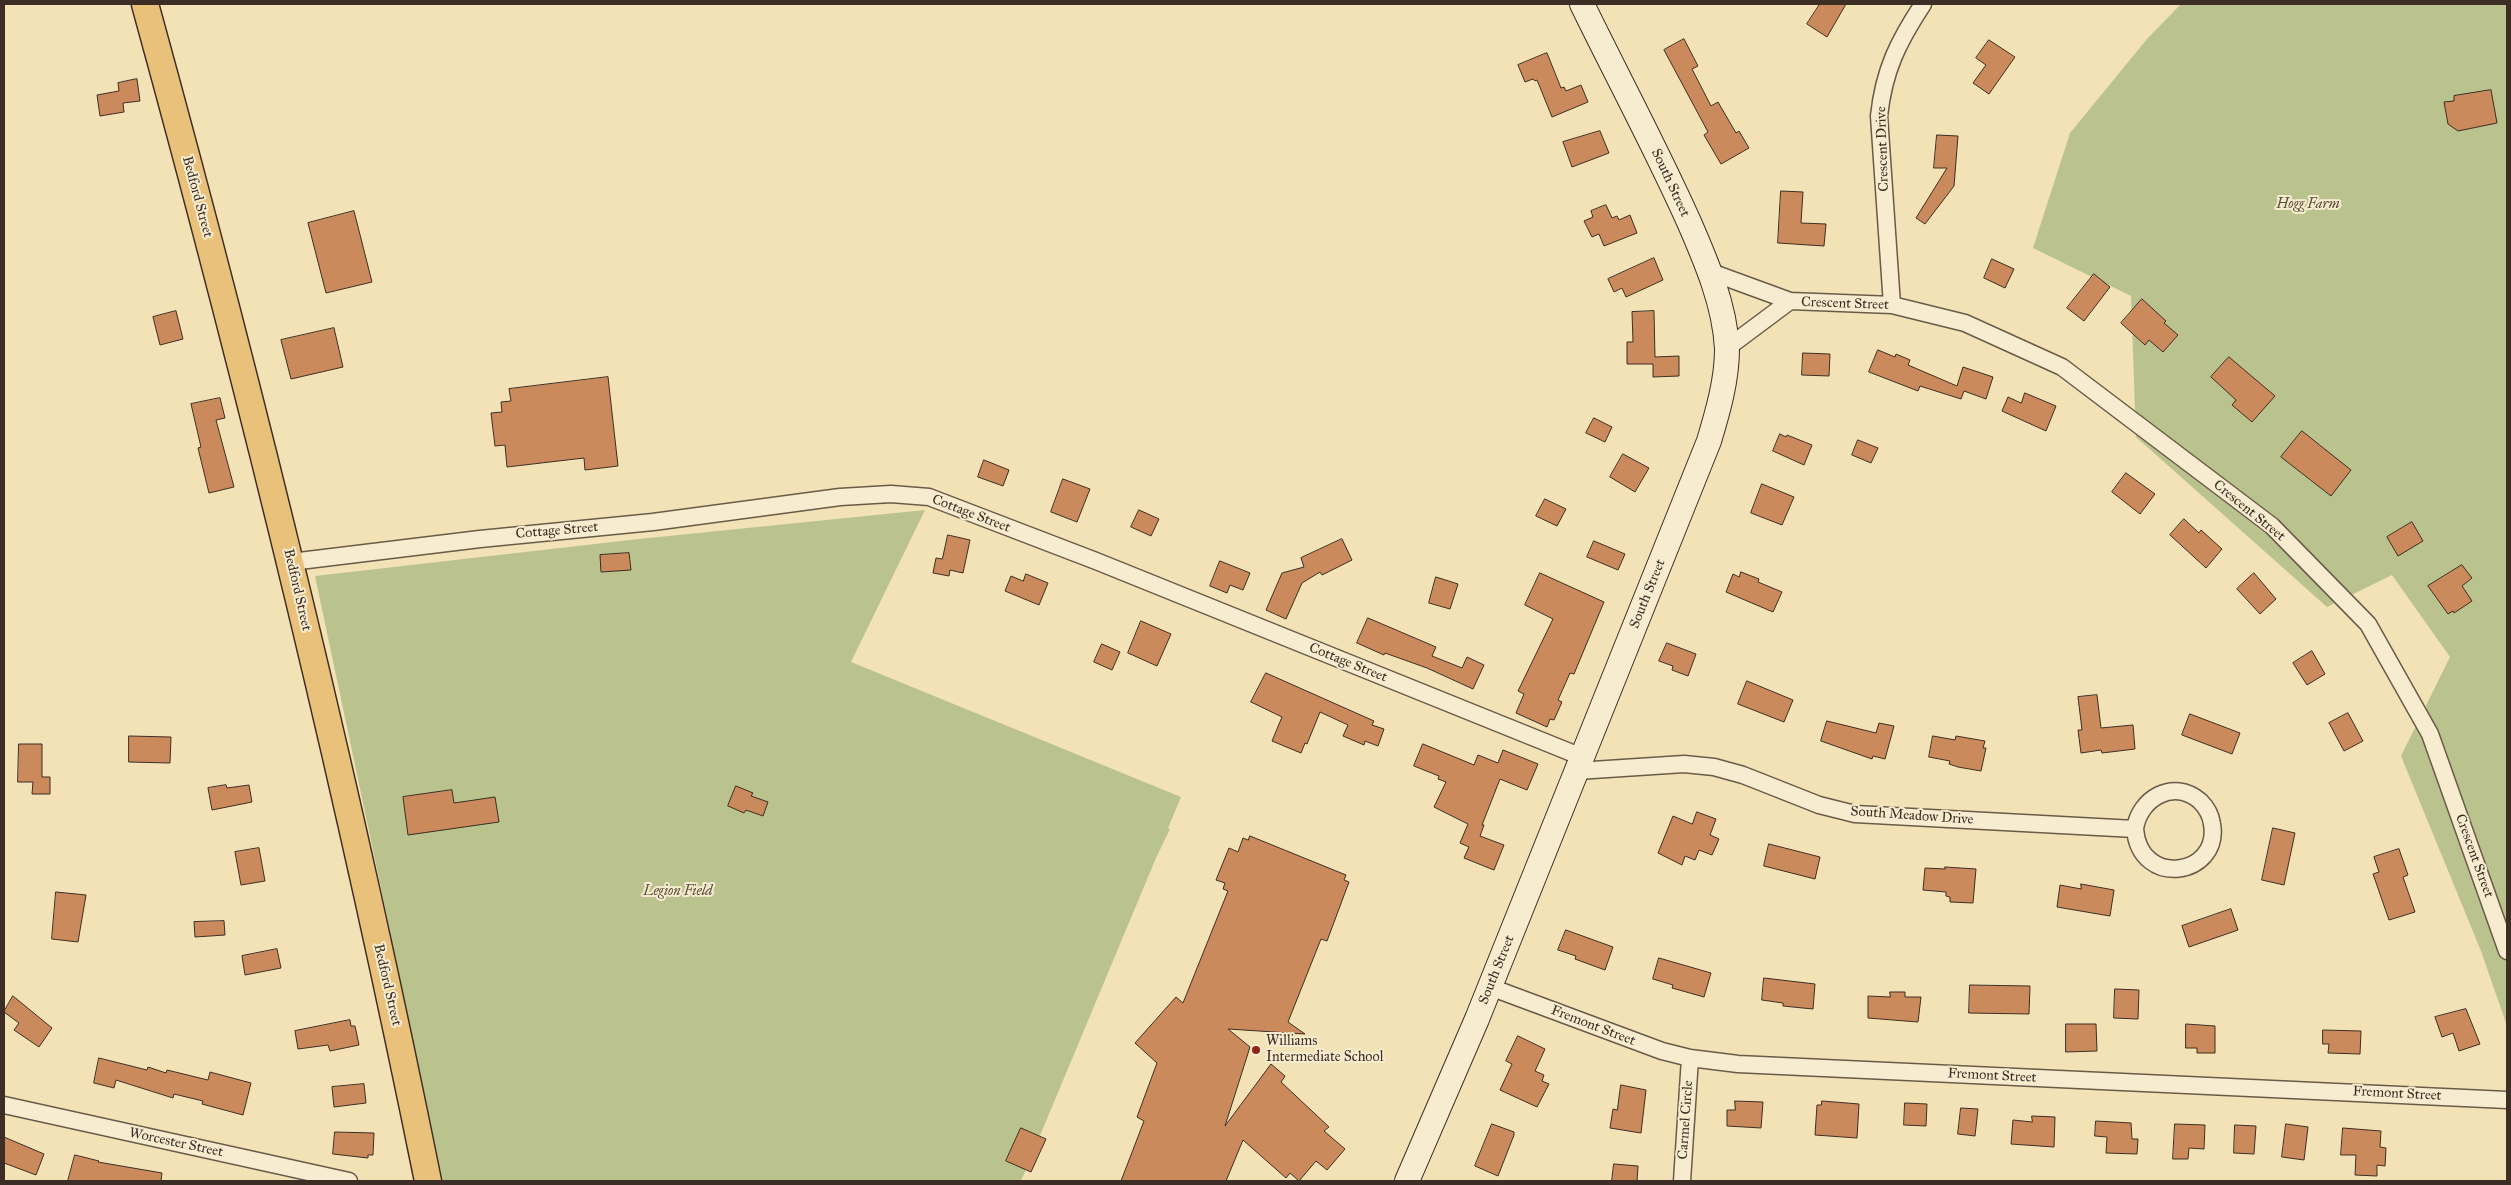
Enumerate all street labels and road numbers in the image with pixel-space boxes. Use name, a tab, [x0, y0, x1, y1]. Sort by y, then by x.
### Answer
street label: Crescent Drive	[1873, 106, 1893, 192]
street label: South Street	[1647, 146, 1693, 220]
street label: Bedford Street	[178, 154, 216, 240]
street label: Crescent Street	[1801, 294, 1889, 314]
street label: Crescent Street	[2210, 477, 2288, 545]
street label: Cottage Street	[929, 491, 1013, 537]
street label: Cottage Street	[515, 519, 599, 543]
street label: Bedford Street	[279, 547, 315, 633]
street label: South Street	[1626, 557, 1670, 631]
street label: Cottage Street	[1307, 640, 1389, 686]
street label: South Meadow Drive	[1850, 803, 1974, 829]
street label: Crescent Street	[2451, 812, 2497, 900]
street label: South Street	[1475, 933, 1519, 1007]
street label: Bedford Street	[369, 942, 405, 1028]
street label: Fremont Street	[1548, 1002, 1638, 1050]
street label: Fremont Street	[1947, 1065, 2037, 1087]
street label: Carmel Circle	[1675, 1080, 1697, 1160]
street label: Fremont Street	[2352, 1083, 2442, 1105]
street label: Worcester Street	[127, 1125, 225, 1161]

